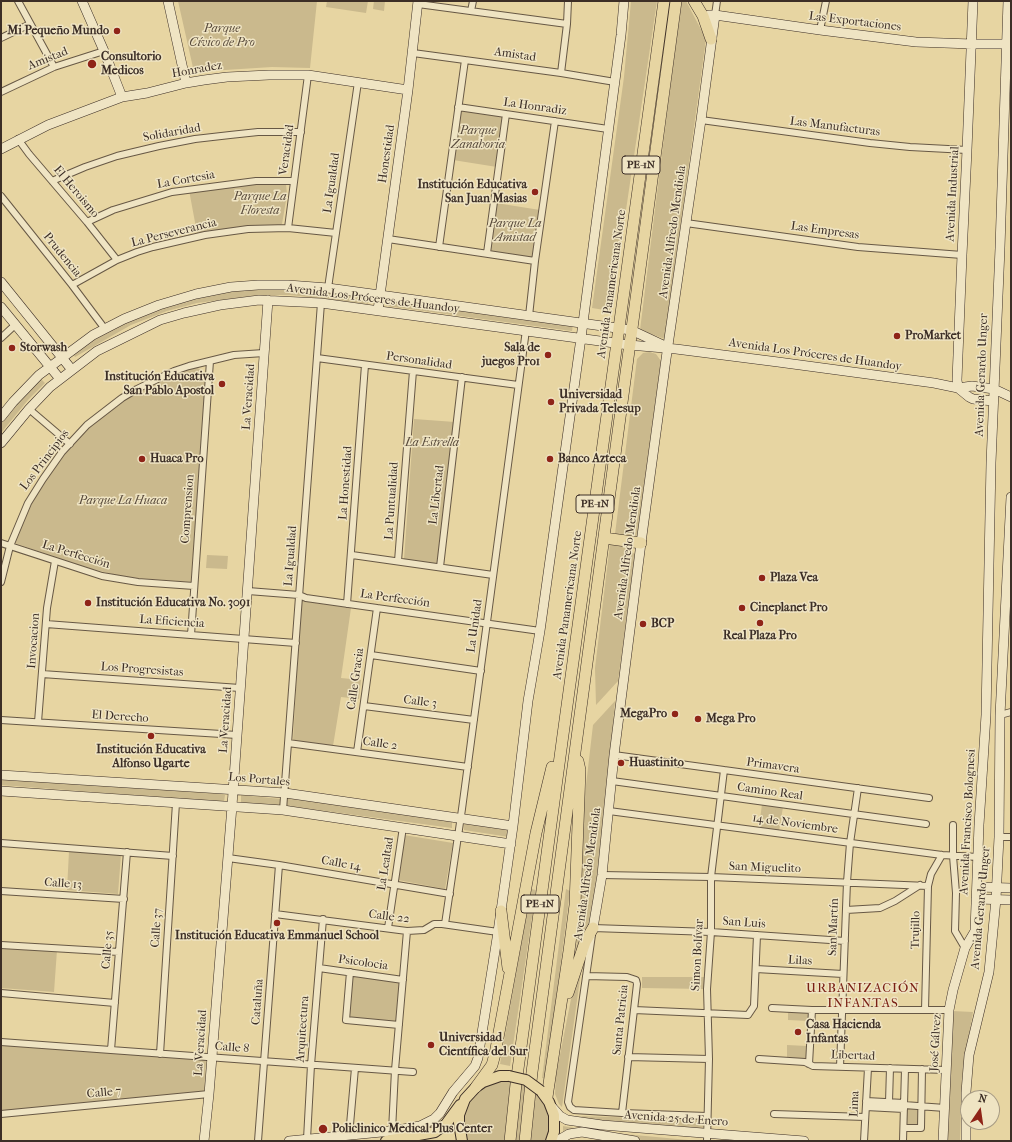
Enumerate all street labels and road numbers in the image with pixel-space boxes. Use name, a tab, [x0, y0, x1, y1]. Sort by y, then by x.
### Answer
street label: Las Exportaciones	[808, 9, 902, 35]
street label: Amistad	[26, 44, 70, 74]
street label: Amistad	[493, 45, 537, 65]
street label: Honradez	[171, 59, 223, 81]
street label: La Honradiz	[502, 95, 568, 119]
street label: Las Manufacturas	[789, 114, 881, 140]
street label: Solidaridad	[142, 121, 202, 145]
street label: Veracidad	[276, 124, 298, 176]
street label: Honestidad	[376, 124, 398, 184]
street label: Avenida Industrial	[943, 146, 963, 242]
street label: La Igualdad	[321, 152, 343, 214]
road number: PE-1N	[622, 156, 660, 174]
street label: El Heroismo	[50, 163, 102, 221]
street label: Avenida Alfredo Mendiola	[657, 165, 689, 299]
street label: La Cortesia	[156, 168, 216, 192]
street label: Avenida Panamericana Norte	[594, 209, 630, 359]
street label: La Perseverancia	[130, 215, 218, 251]
street label: Las Empresas	[790, 219, 860, 243]
street label: Prudencia	[40, 230, 84, 280]
street label: Avenida Los Próceres de Huandoy	[286, 281, 460, 317]
street label: Avenida Gerardo Unger	[973, 313, 991, 437]
street label: Avenida Los Próceres de Huandoy	[728, 336, 902, 374]
street label: Personalidad	[385, 349, 453, 373]
street label: La Veracidad	[239, 363, 259, 431]
street label: Los Principios	[17, 427, 73, 493]
street label: La Honestidad	[336, 445, 356, 521]
street label: La Puntualidad	[382, 461, 402, 541]
street label: La Libertad	[426, 464, 448, 526]
street label: Comprension	[178, 474, 198, 544]
street label: Avenida Alfredo Mendiola	[612, 486, 644, 620]
road number: PE-1N	[576, 495, 614, 513]
street label: La Igualdad	[282, 525, 300, 587]
street label: Avenida Panamericana Norte	[550, 530, 586, 680]
street label: La Perfección	[40, 538, 112, 572]
street label: La Perfección	[359, 587, 431, 611]
street label: La Unidad	[464, 598, 486, 654]
street label: Invocacion	[25, 613, 43, 669]
street label: La Eficiencia	[139, 613, 205, 631]
street label: Calle Gracia	[345, 647, 367, 711]
street label: Los Progresistas	[100, 660, 184, 680]
street label: La Veracidad	[216, 686, 236, 754]
street label: Calle 3	[402, 693, 438, 711]
street label: El Derecho	[91, 708, 149, 726]
street label: Calle 2	[362, 734, 398, 754]
street label: Avenida Francisco Bolognesi	[957, 749, 979, 895]
street label: Primavera	[745, 755, 801, 777]
street label: Los Portales	[228, 770, 290, 790]
street label: Camino Real	[736, 780, 804, 804]
street label: Avenida Alfredo Mendiola	[572, 807, 604, 941]
street label: 14 de Noviembre	[751, 811, 839, 837]
street label: La Lealtad	[375, 836, 397, 892]
street label: Avenida Gerardo Unger	[968, 846, 994, 970]
street label: Calle 14	[320, 853, 362, 875]
street label: San Miguelito	[729, 860, 801, 876]
street label: Calle 13	[44, 875, 82, 893]
road number: PE-1N	[521, 895, 559, 913]
street label: San Martín	[826, 898, 842, 956]
street label: Calle 22	[368, 907, 410, 927]
street label: Calle 37	[148, 908, 166, 948]
street label: Trujillo	[908, 911, 924, 949]
street label: San Luis	[722, 914, 766, 932]
street label: Simon Bolívar	[689, 919, 707, 991]
street label: Calle 35	[99, 930, 117, 970]
street label: Psicolocia	[337, 952, 389, 974]
street label: Lilas	[788, 953, 812, 969]
street label: Cataluña	[249, 979, 267, 1025]
street label: Santa Patricia	[610, 984, 632, 1056]
street label: Arquitectura	[293, 995, 313, 1063]
street label: La Veracidad	[191, 1009, 211, 1077]
street label: José Gálvez	[927, 1014, 945, 1072]
street label: Calle 8	[214, 1040, 250, 1056]
street label: Libertad	[831, 1048, 875, 1064]
street label: Calle 7	[86, 1084, 122, 1102]
street label: Lima	[847, 1090, 863, 1118]
street label: Avenida 25 de Enero	[623, 1108, 729, 1130]

